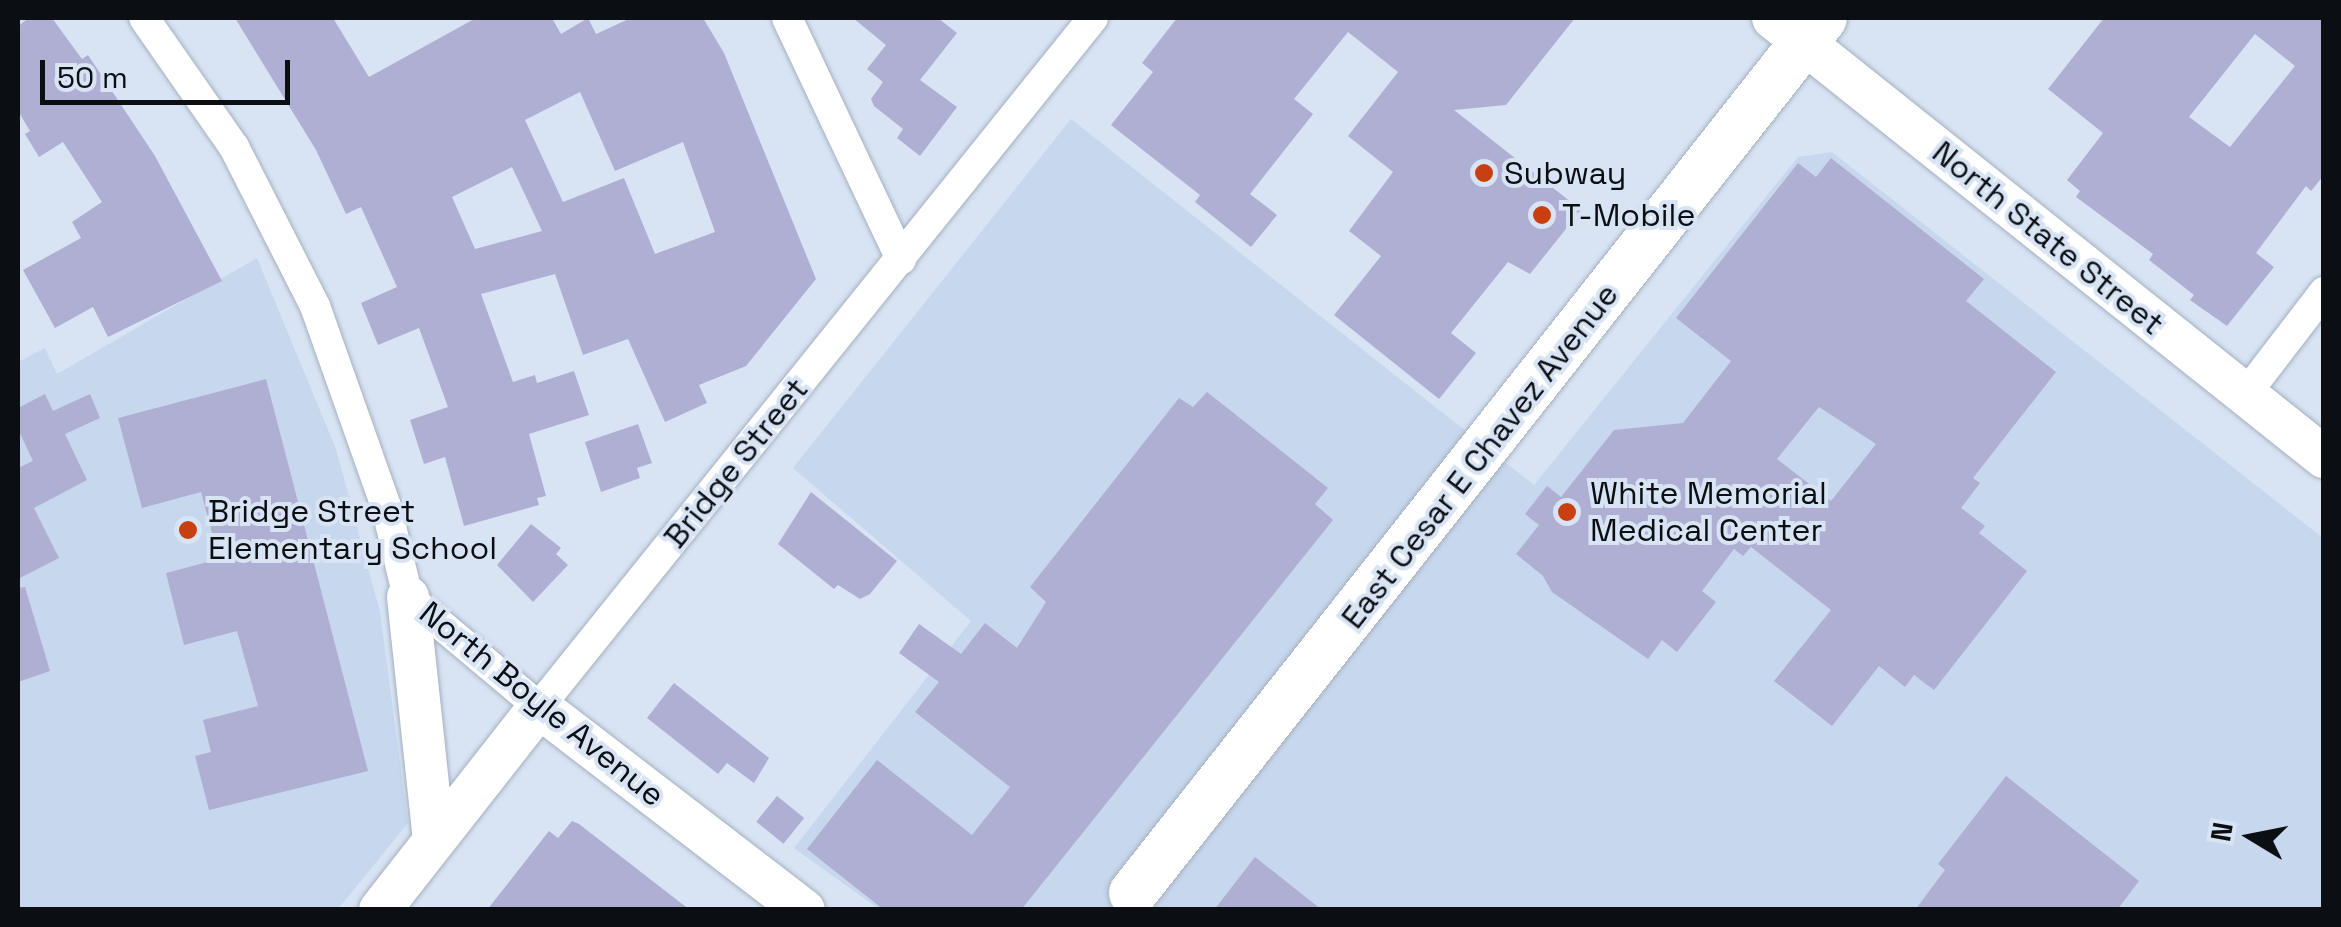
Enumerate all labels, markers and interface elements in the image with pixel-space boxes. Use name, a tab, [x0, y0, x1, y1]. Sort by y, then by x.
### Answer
scale bar	[45, 40, 295, 102]
text: 50 m	[57, 58, 128, 97]
street label: North State Street	[1925, 133, 2171, 343]
place label: Subway	[1504, 154, 1626, 192]
marker: Subway	[1473, 162, 1495, 184]
place label: T-Mobile	[1562, 196, 1695, 234]
marker: T-Mobile	[1531, 204, 1553, 226]
street label: East Cesar E Chavez Avenue	[1333, 276, 1627, 636]
street label: Bridge Street	[656, 370, 816, 556]
place label: White Memorial Medical Center	[1590, 475, 1827, 550]
place label: Bridge Street Elementary School	[208, 493, 497, 568]
marker: White Memorial Medical Center	[1554, 499, 1580, 525]
marker: Bridge Street Elementary School	[177, 519, 199, 541]
street label: North Boyle Avenue	[412, 593, 672, 815]
north arrow	[2201, 787, 2301, 887]
text: N	[2202, 819, 2241, 844]

